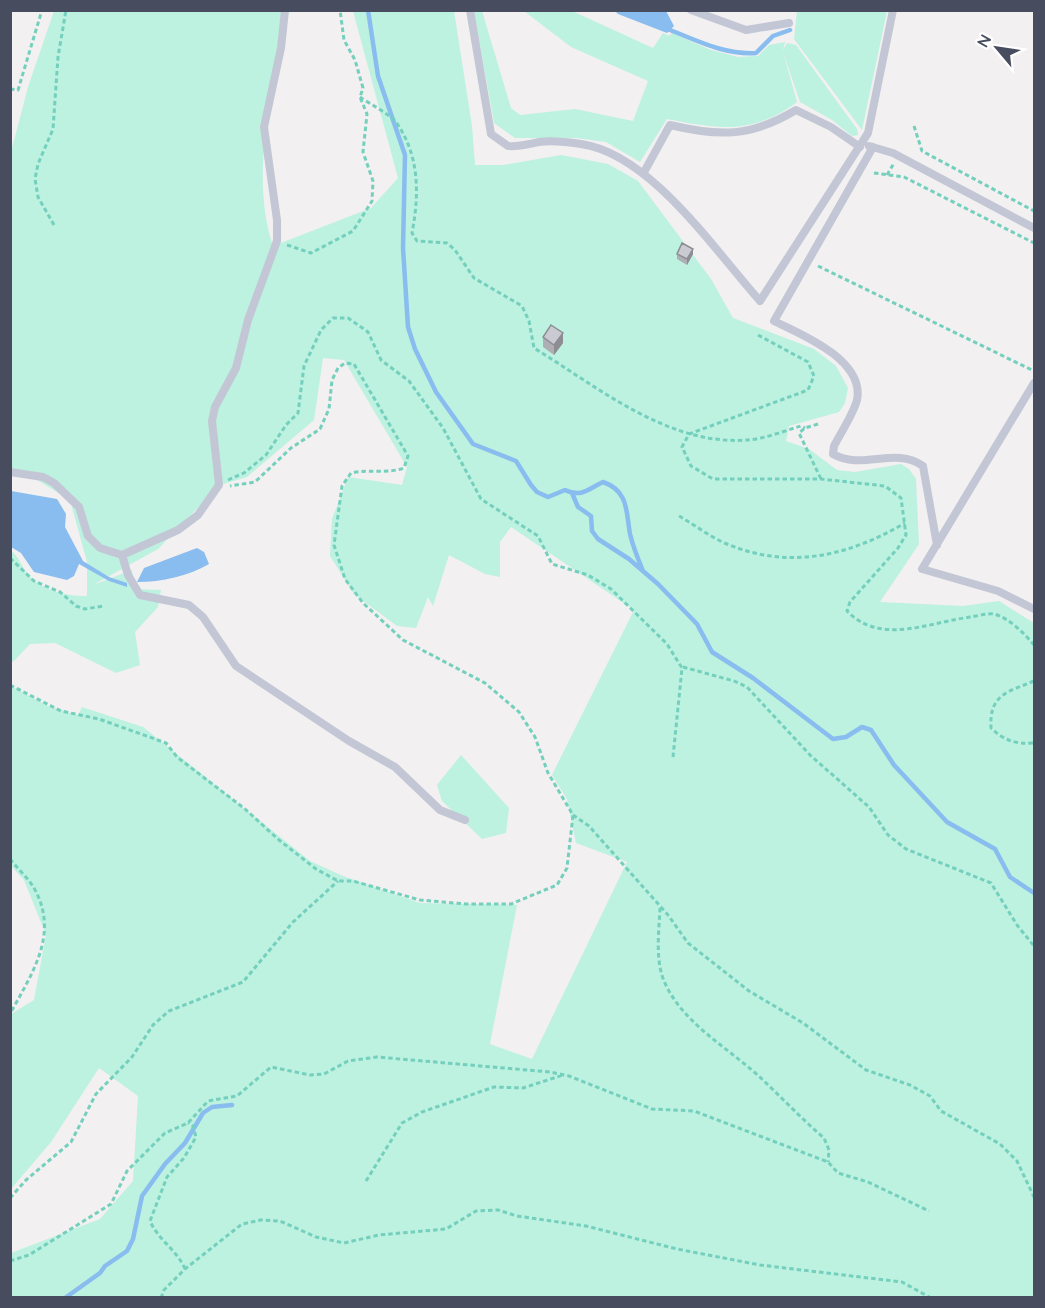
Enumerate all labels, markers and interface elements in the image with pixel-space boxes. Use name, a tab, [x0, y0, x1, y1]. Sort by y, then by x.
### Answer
north arrow	[967, 18, 1027, 78]
text: N	[972, 31, 995, 51]

